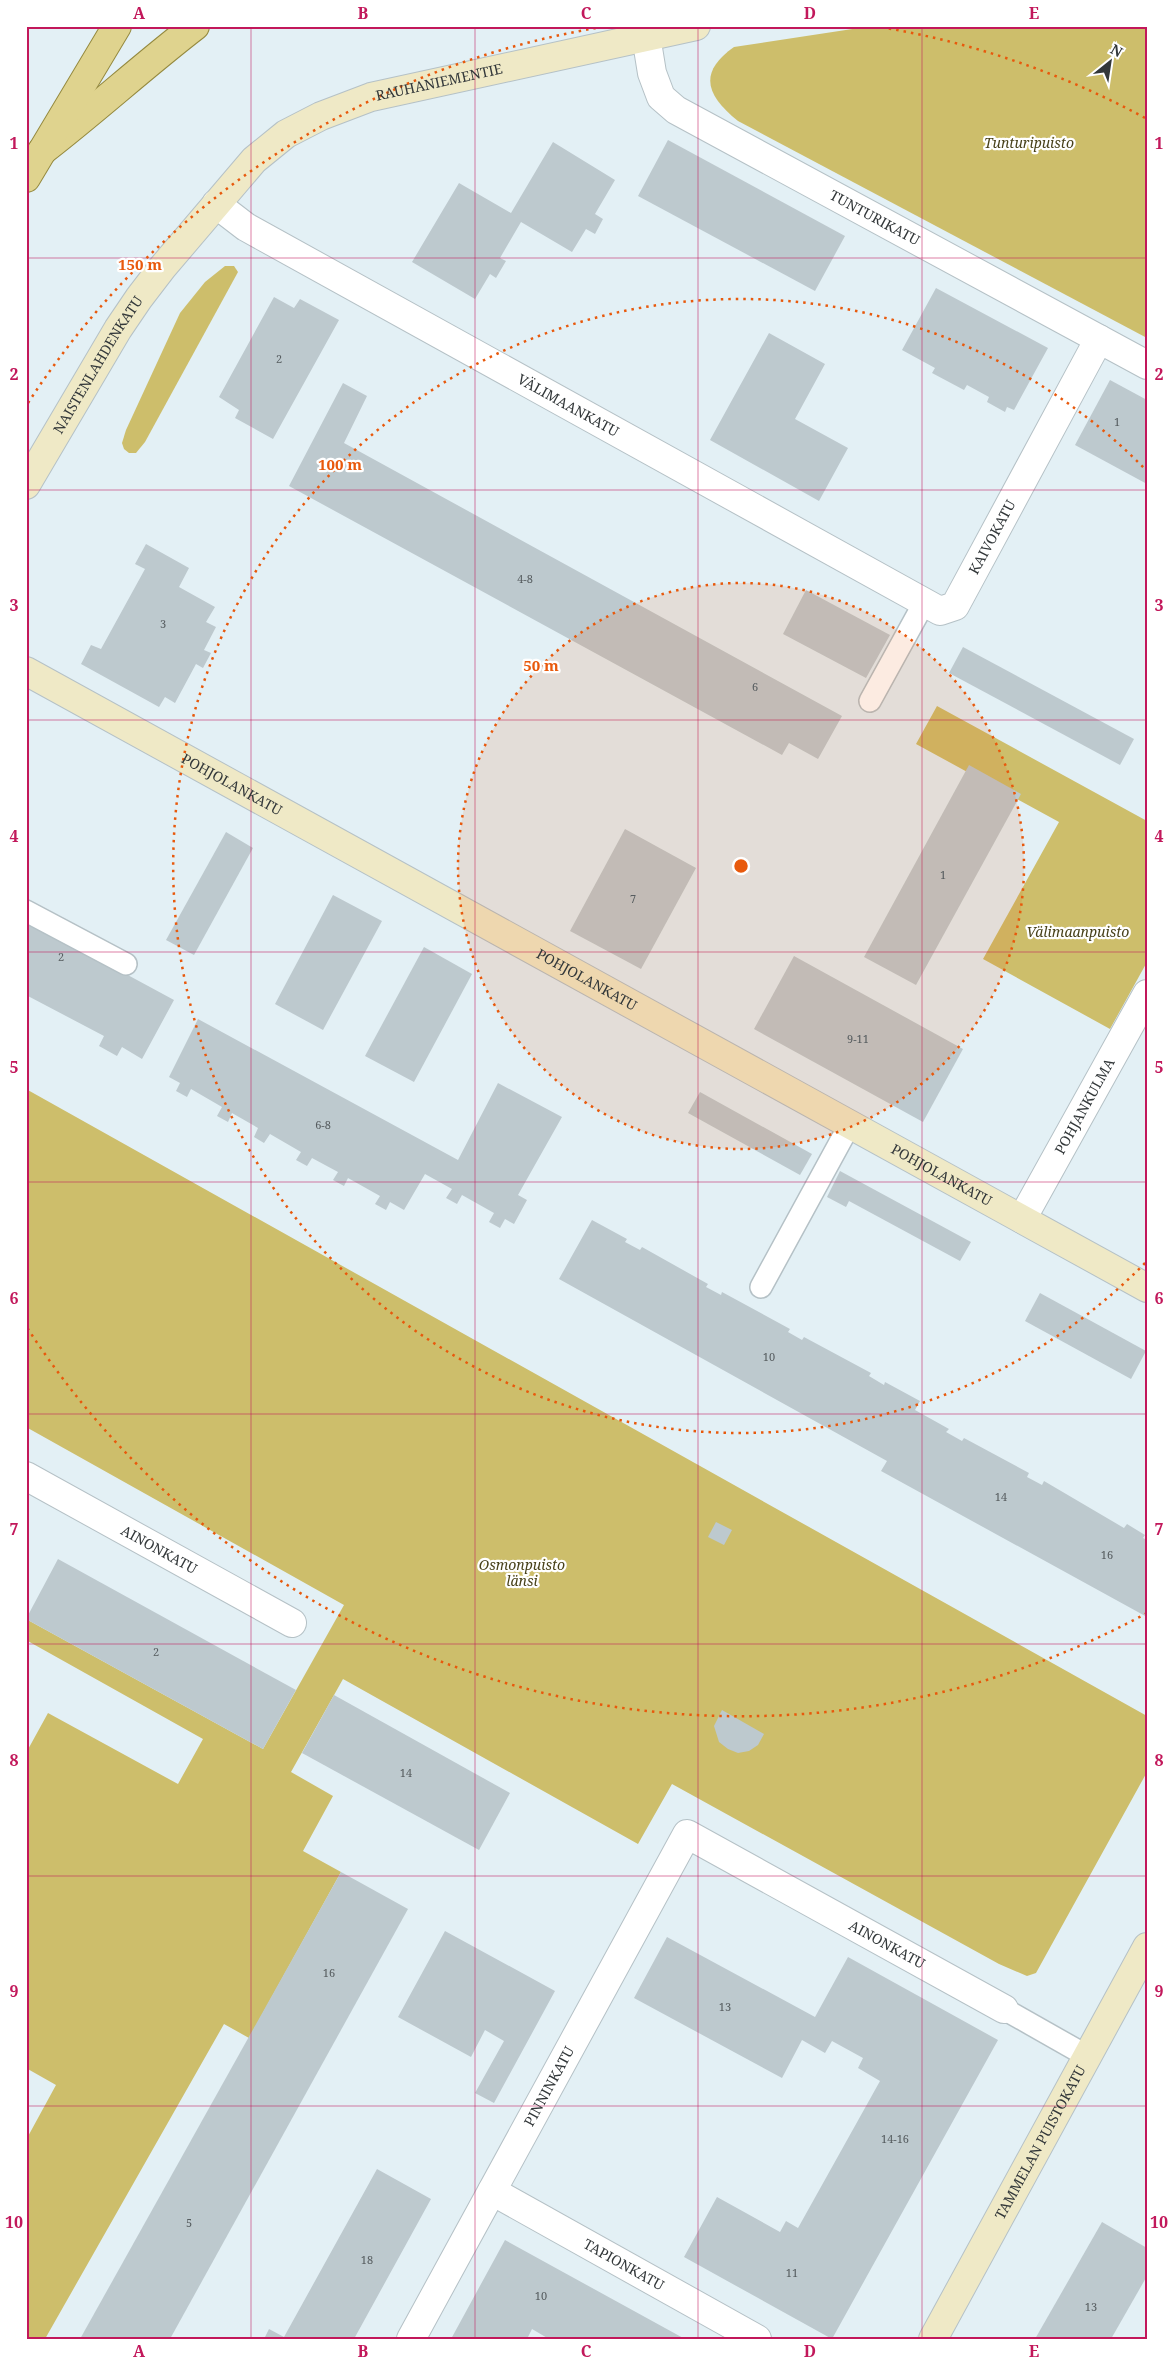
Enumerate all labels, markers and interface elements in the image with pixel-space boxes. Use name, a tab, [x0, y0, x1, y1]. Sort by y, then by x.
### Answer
text: A	[133, 2, 146, 24]
text: B	[358, 2, 369, 24]
text: C	[581, 2, 592, 24]
text: D	[804, 2, 816, 24]
text: E	[1029, 2, 1039, 24]
north arrow	[1086, 38, 1136, 88]
text: N	[1107, 39, 1126, 61]
street label: RAUHANIEMENTIE	[374, 58, 504, 105]
text: 1	[9, 132, 19, 154]
text: 1	[1154, 132, 1164, 154]
park label: Tunturipuisto	[984, 133, 1074, 152]
street label: TUNTURIKATU	[827, 185, 923, 249]
text: 150 m	[118, 254, 162, 274]
street label: NAISTENLAHDENKATU	[48, 292, 147, 437]
house number: 2	[276, 351, 282, 366]
text: 2	[9, 363, 19, 385]
text: 2	[1154, 363, 1164, 385]
street label: VÄLIMAANKATU	[514, 369, 623, 441]
house number: 1	[1114, 414, 1120, 429]
text: 100 m	[318, 454, 362, 474]
street label: KAIVOKATU	[964, 496, 1019, 577]
house number: 4-8	[517, 571, 533, 586]
text: 3	[9, 594, 19, 616]
text: 3	[1154, 594, 1164, 616]
house number: 3	[160, 616, 166, 631]
text: 50 m	[523, 655, 559, 675]
house number: 6	[752, 679, 758, 694]
street label: POHJOLANKATU	[178, 749, 286, 819]
text: 4	[9, 825, 19, 847]
text: 4	[1154, 825, 1164, 847]
centre of rings	[732, 857, 750, 875]
house number: 1	[940, 867, 946, 882]
house number: 7	[630, 891, 636, 906]
park label: Välimaanpuisto	[1027, 922, 1129, 941]
street label: POHJOLANKATU	[533, 944, 641, 1015]
house number: 2	[58, 949, 64, 964]
house number: 9-11	[847, 1031, 869, 1046]
street label: POHJANKULMA	[1050, 1054, 1119, 1157]
text: 5	[9, 1056, 19, 1078]
text: 5	[1154, 1056, 1164, 1078]
house number: 6-8	[315, 1117, 331, 1132]
street label: POHJOLANKATU	[888, 1139, 995, 1210]
text: 6	[9, 1287, 19, 1309]
text: 6	[1154, 1287, 1164, 1309]
house number: 10	[763, 1349, 775, 1364]
house number: 14	[995, 1489, 1007, 1504]
text: 7	[9, 1518, 19, 1540]
text: 7	[1154, 1518, 1164, 1540]
street label: AINONKATU	[118, 1520, 201, 1578]
house number: 16	[1101, 1547, 1113, 1562]
park label: Osmonpuisto länsi	[479, 1555, 565, 1590]
house number: 2	[153, 1644, 159, 1659]
text: 8	[9, 1749, 19, 1771]
text: 8	[1154, 1749, 1164, 1771]
house number: 14	[400, 1765, 412, 1780]
street label: AINONKATU	[846, 1915, 929, 1973]
house number: 16	[323, 1965, 335, 1980]
text: 9	[9, 1980, 19, 2002]
text: 9	[1154, 1980, 1164, 2002]
house number: 13	[719, 1999, 731, 2014]
street label: PINNINKATU	[519, 2043, 578, 2129]
street label: TAMMELAN PUISTOKATU	[990, 2062, 1090, 2223]
house number: 14-16	[881, 2131, 909, 2146]
text: 10	[5, 2211, 23, 2233]
text: 10	[1150, 2211, 1168, 2233]
house number: 5	[186, 2215, 192, 2230]
street label: TAPIONKATU	[580, 2234, 668, 2294]
house number: 18	[361, 2252, 373, 2267]
house number: 11	[786, 2265, 798, 2280]
house number: 10	[535, 2288, 547, 2303]
house number: 13	[1085, 2299, 1097, 2314]
text: A	[133, 2340, 146, 2362]
text: B	[358, 2340, 369, 2362]
text: C	[581, 2340, 592, 2362]
text: D	[804, 2340, 816, 2362]
text: E	[1029, 2340, 1039, 2362]

